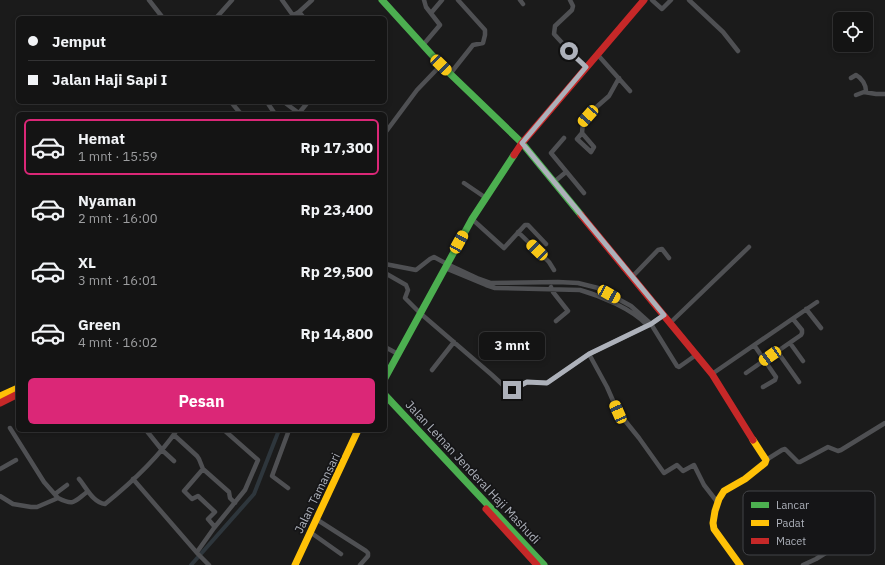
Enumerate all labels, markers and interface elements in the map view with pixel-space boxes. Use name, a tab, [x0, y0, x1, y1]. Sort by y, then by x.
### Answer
map controls	[833, 12, 873, 52]
button: locate	[833, 12, 873, 52]
text: Jemput	[52, 32, 106, 51]
route start	[560, 42, 578, 60]
car	[428, 52, 454, 78]
text: Jalan Haji Sapi I	[52, 70, 167, 89]
car	[576, 103, 600, 129]
icon: car	[30, 129, 66, 165]
text: Hemat	[78, 129, 125, 148]
text: Rp 17,300	[301, 138, 373, 157]
text: 1 mnt · 15:59	[78, 148, 158, 165]
icon: car	[30, 191, 66, 227]
text: Nyaman	[78, 191, 136, 210]
text: Rp 23,400	[301, 200, 373, 219]
text: 2 mnt · 16:00	[78, 210, 158, 227]
car	[448, 229, 470, 255]
car	[524, 237, 550, 263]
icon: car	[30, 253, 66, 289]
text: XL	[78, 253, 96, 272]
text: Rp 29,500	[301, 262, 373, 281]
text: 3 mnt · 16:01	[78, 272, 158, 289]
car	[596, 283, 622, 305]
icon: car	[30, 315, 66, 351]
text: Green	[78, 315, 121, 334]
text: Rp 14,800	[301, 324, 373, 343]
callout: 3 mnt	[479, 332, 545, 360]
text: 4 mnt · 16:02	[78, 334, 158, 351]
text: 3 mnt	[494, 337, 530, 354]
car	[757, 344, 783, 368]
button: Pesan	[28, 378, 375, 424]
route end	[503, 381, 521, 399]
street label: Jalan Letnan Jenderal Haji Mashudi	[402, 397, 544, 547]
car	[608, 399, 628, 425]
street label: Jalan Tamansari	[291, 450, 343, 536]
legend	[743, 491, 875, 555]
text: Lancar	[776, 498, 809, 512]
text: Padat	[776, 516, 805, 530]
text: Macet	[776, 534, 806, 548]

